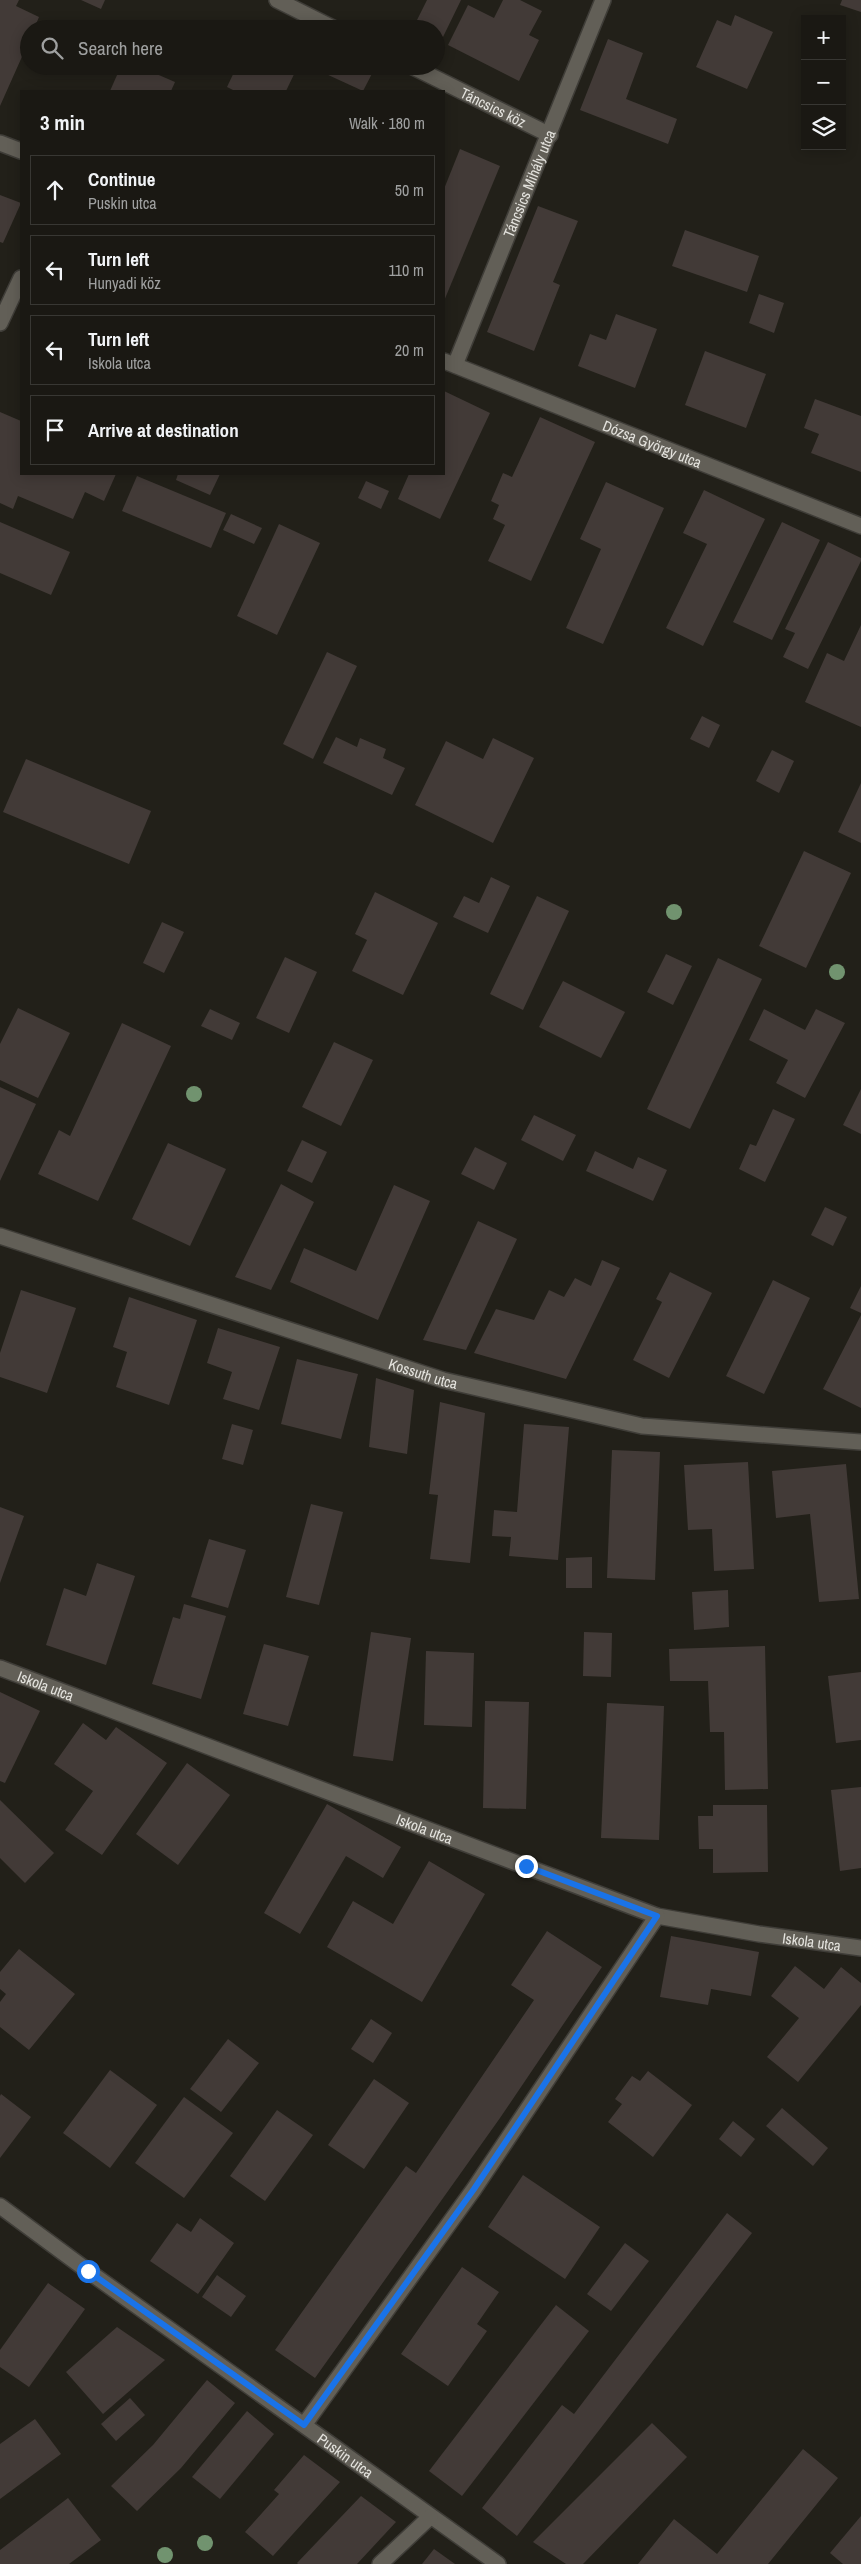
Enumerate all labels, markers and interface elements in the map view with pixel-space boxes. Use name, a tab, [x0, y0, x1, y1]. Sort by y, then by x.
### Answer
map controls	[801, 15, 846, 150]
button: +	[801, 15, 846, 60]
search box	[20, 20, 445, 75]
icon: search	[38, 34, 66, 62]
text: Search here	[78, 35, 163, 61]
button: −	[801, 60, 846, 105]
street label: Táncsics köz	[457, 82, 530, 132]
button: layers	[801, 105, 846, 150]
text: 3 min	[40, 108, 85, 137]
text: Walk · 180 m	[349, 112, 425, 134]
street label: Táncsics Mihály utca	[497, 126, 560, 240]
text: Continue	[88, 166, 156, 192]
icon: ahead	[41, 176, 69, 204]
text: 50 m	[395, 179, 424, 201]
text: Puskin utca	[88, 192, 157, 214]
text: Turn left	[88, 246, 149, 272]
icon: left	[41, 256, 69, 284]
text: 110 m	[388, 259, 424, 281]
text: Hunyadi köz	[88, 272, 161, 294]
text: Turn left	[88, 326, 149, 352]
icon: left	[41, 336, 69, 364]
text: 20 m	[395, 339, 424, 361]
text: Iskola utca	[88, 352, 151, 374]
street label: Dózsa György utca	[600, 414, 705, 472]
icon: arrive	[41, 416, 69, 444]
text: Arrive at destination	[88, 417, 239, 443]
street label: Kossuth utca	[386, 1353, 460, 1394]
street label: Iskola utca	[15, 1665, 77, 1706]
street label: Iskola utca	[394, 1808, 456, 1849]
route end	[515, 1855, 538, 1878]
street label: Iskola utca	[781, 1927, 842, 1956]
route start	[77, 2260, 100, 2283]
street label: Puskin utca	[313, 2428, 378, 2482]

